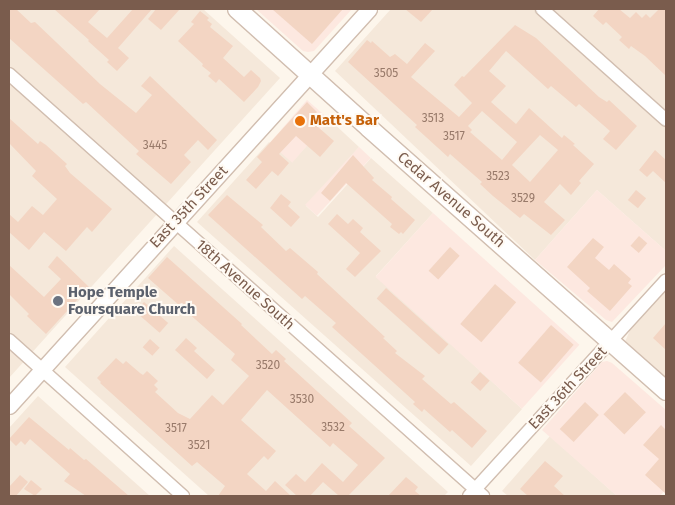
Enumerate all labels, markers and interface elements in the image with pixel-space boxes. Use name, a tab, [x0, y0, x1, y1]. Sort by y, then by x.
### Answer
house number: 3505	[374, 67, 398, 81]
place label: Matt's Bar	[310, 112, 379, 130]
house number: 3513	[422, 112, 444, 126]
marker: Matt's Bar	[294, 115, 306, 127]
house number: 3517	[443, 130, 465, 144]
house number: 3445	[143, 139, 167, 153]
street label: Cedar Avenue South	[393, 148, 509, 252]
street label: East 35th Street	[146, 162, 232, 252]
house number: 3523	[486, 170, 510, 184]
house number: 3529	[511, 192, 535, 206]
street label: 18th Avenue South	[192, 236, 298, 334]
place label: Hope Temple Foursquare Church	[68, 283, 196, 318]
marker: Hope Temple Foursquare Church	[52, 295, 64, 307]
street label: East 36th Street	[525, 343, 611, 433]
house number: 3520	[256, 359, 280, 373]
house number: 3530	[290, 393, 314, 407]
house number: 3532	[321, 421, 345, 435]
house number: 3517	[165, 422, 187, 436]
house number: 3521	[188, 439, 210, 453]

